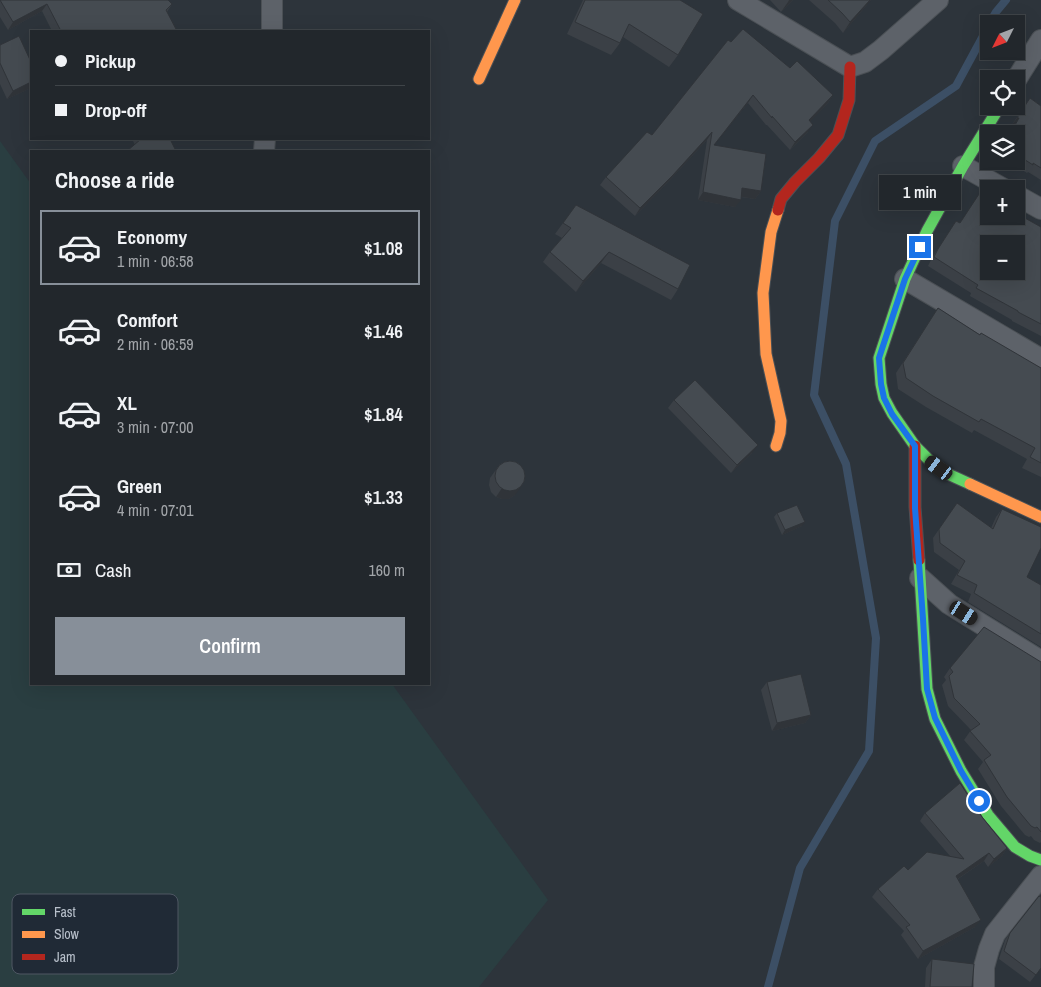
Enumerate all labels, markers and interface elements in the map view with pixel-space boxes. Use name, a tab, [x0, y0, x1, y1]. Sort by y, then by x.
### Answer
north arrow	[980, 15, 1025, 60]
map controls	[980, 15, 1025, 280]
text: Pickup	[85, 48, 136, 74]
button: locate	[980, 70, 1025, 115]
text: Drop-off	[85, 97, 146, 123]
button: layers	[980, 125, 1025, 170]
text: Choose a ride	[55, 165, 174, 195]
callout: 1 min	[879, 174, 961, 210]
button: +	[980, 180, 1025, 225]
text: 1 min	[903, 181, 937, 203]
text: Economy	[117, 224, 187, 250]
icon: car	[57, 225, 102, 270]
text: $1.08	[364, 235, 403, 261]
button: −	[980, 235, 1025, 280]
route end	[909, 236, 931, 258]
text: 1 min · 06:58	[117, 250, 194, 272]
text: Comfort	[117, 307, 178, 333]
icon: car	[57, 308, 102, 353]
text: $1.46	[364, 318, 403, 344]
text: 2 min · 06:59	[117, 333, 194, 355]
text: XL	[117, 390, 137, 416]
icon: car	[57, 391, 102, 436]
text: $1.84	[364, 401, 403, 427]
text: 3 min · 07:00	[117, 416, 194, 438]
car	[922, 453, 955, 483]
text: Green	[117, 473, 162, 499]
icon: car	[57, 474, 102, 519]
text: $1.33	[364, 484, 403, 510]
text: 4 min · 07:01	[117, 499, 194, 521]
icon: cash	[55, 556, 83, 584]
text: Cash	[95, 557, 131, 583]
text: 160 m	[369, 559, 405, 581]
car	[947, 599, 980, 627]
button: Confirm	[55, 617, 405, 675]
route start	[968, 790, 990, 812]
legend	[12, 894, 178, 974]
text: Fast	[54, 903, 76, 921]
text: Slow	[54, 925, 80, 943]
text: Jam	[54, 948, 76, 966]

